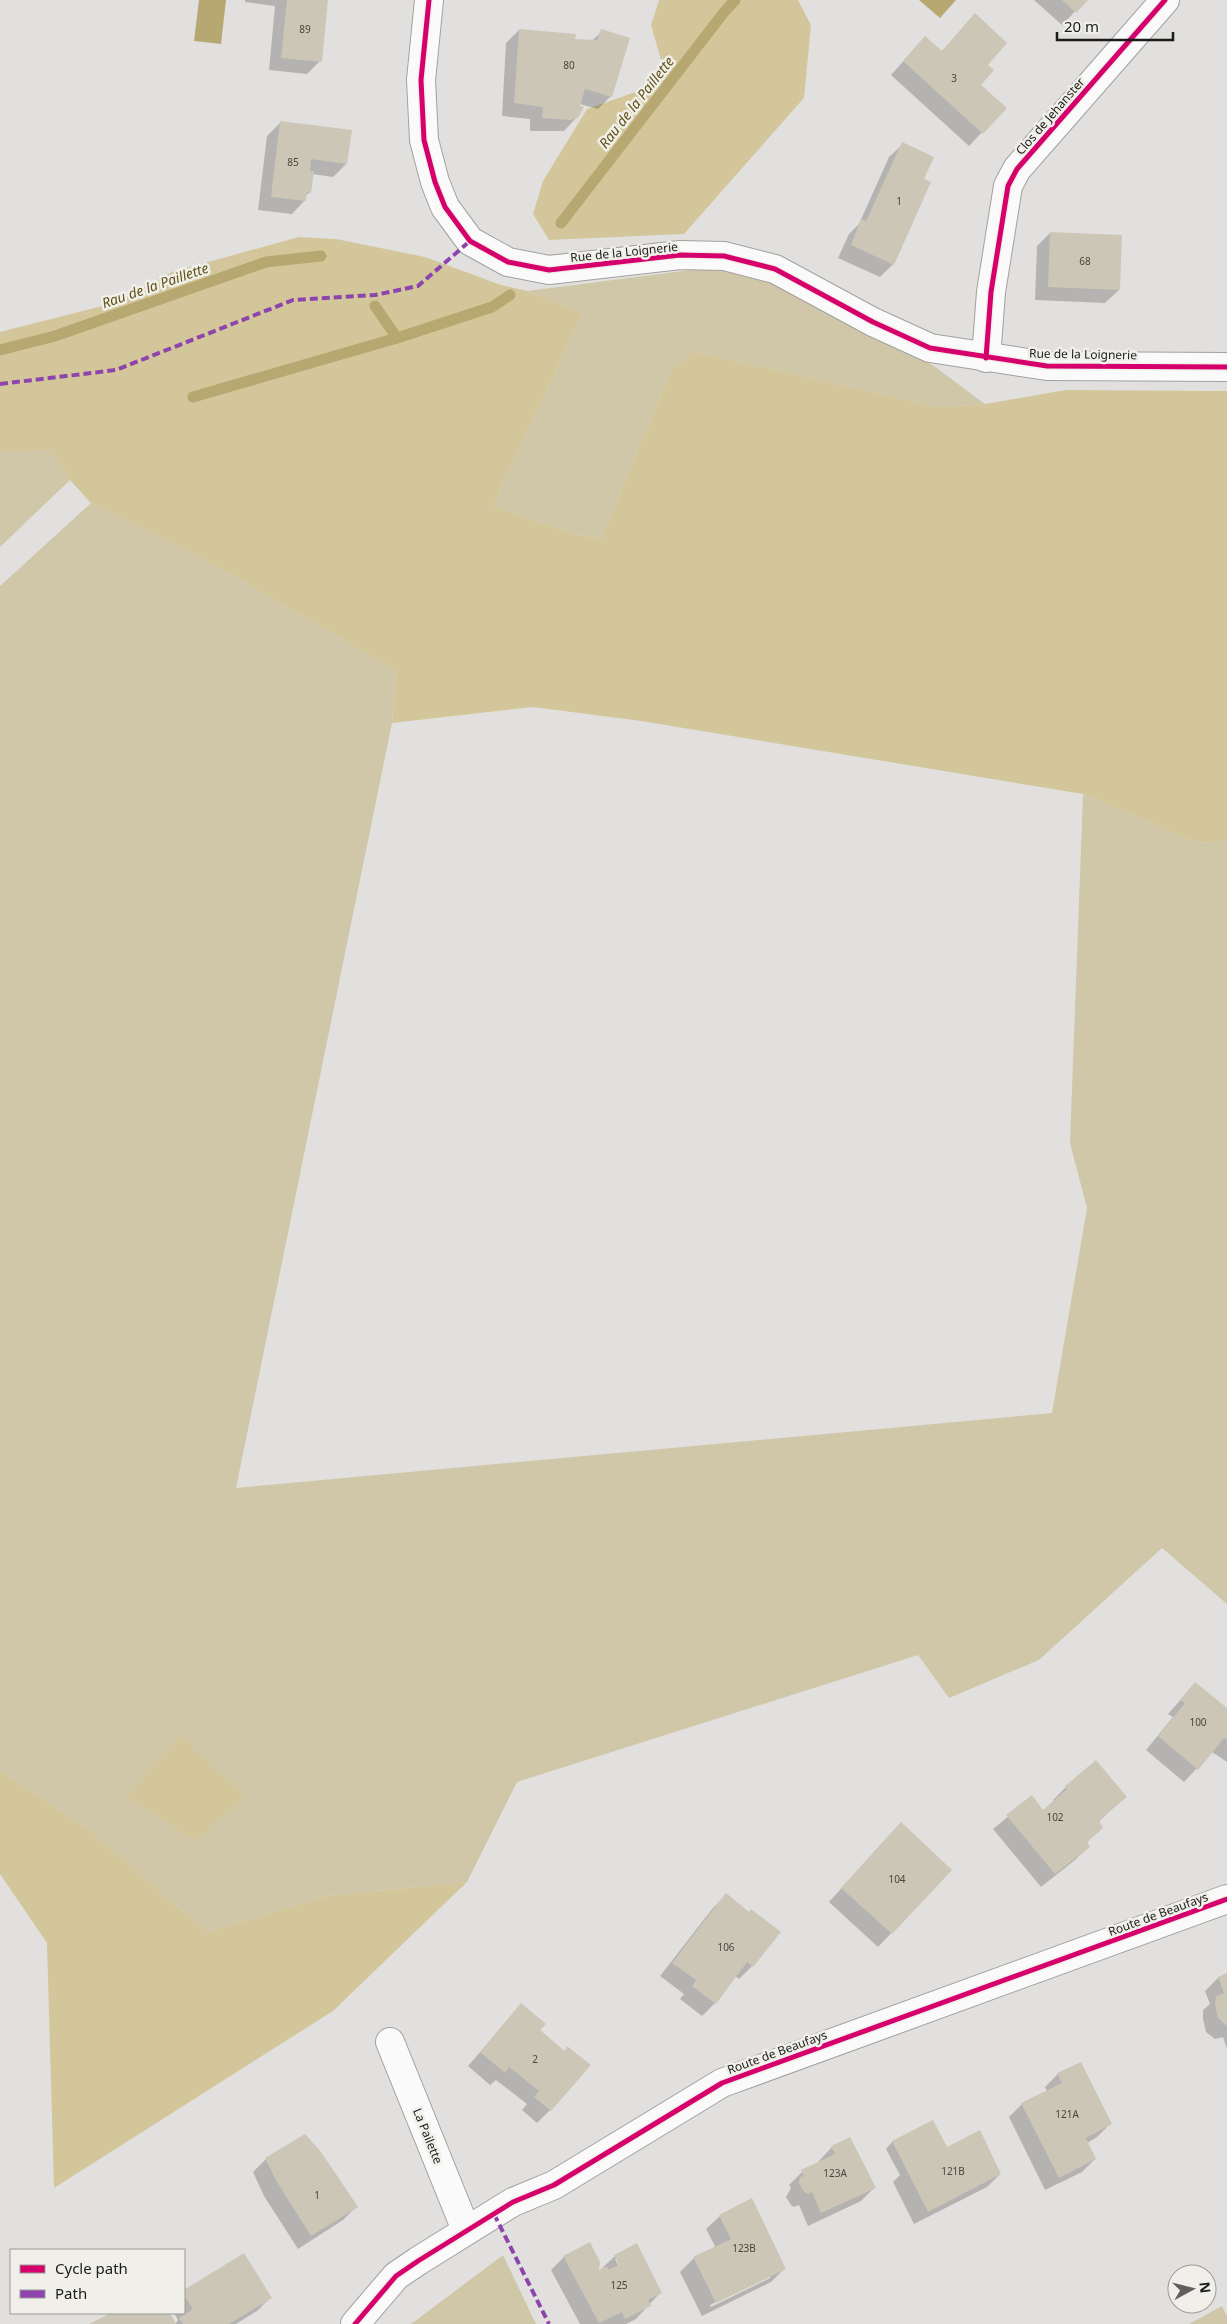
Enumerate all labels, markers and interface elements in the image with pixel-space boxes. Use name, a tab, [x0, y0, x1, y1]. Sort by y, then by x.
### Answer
scale bar	[1057, 10, 1173, 42]
text: 20 m	[1064, 16, 1099, 36]
house number: 89	[299, 22, 311, 36]
water label: Rau de la Paillette	[594, 52, 678, 152]
house number: 80	[563, 58, 575, 72]
house number: 3	[951, 71, 957, 85]
street label: Clos de Jehanster	[1012, 74, 1088, 158]
house number: 85	[287, 155, 299, 169]
house number: 1	[896, 194, 902, 208]
street label: Rue de la Loignerie	[569, 238, 679, 266]
house number: 68	[1079, 254, 1091, 268]
water label: Rau de la Paillette	[99, 258, 211, 312]
street label: Rue de la Loignerie	[1029, 345, 1137, 363]
house number: 100	[1189, 1715, 1207, 1729]
house number: 102	[1046, 1810, 1064, 1824]
house number: 104	[888, 1872, 906, 1886]
street label: Route de Beaufays	[1106, 1888, 1211, 1940]
house number: 106	[717, 1940, 735, 1954]
street label: Route de Beaufays	[725, 2026, 830, 2078]
house number: 2	[532, 2052, 538, 2066]
street label: La Pailette	[409, 2106, 447, 2167]
house number: 121A	[1055, 2107, 1079, 2121]
house number: 121B	[941, 2164, 965, 2178]
house number: 123A	[823, 2166, 847, 2180]
house number: 1	[314, 2188, 320, 2202]
house number: 123B	[732, 2241, 756, 2255]
legend	[10, 2249, 185, 2314]
text: Cycle path	[55, 2258, 128, 2278]
north arrow	[1167, 2264, 1217, 2314]
house number: 125	[610, 2278, 628, 2292]
text: N	[1195, 2281, 1216, 2294]
text: Path	[55, 2283, 87, 2303]

